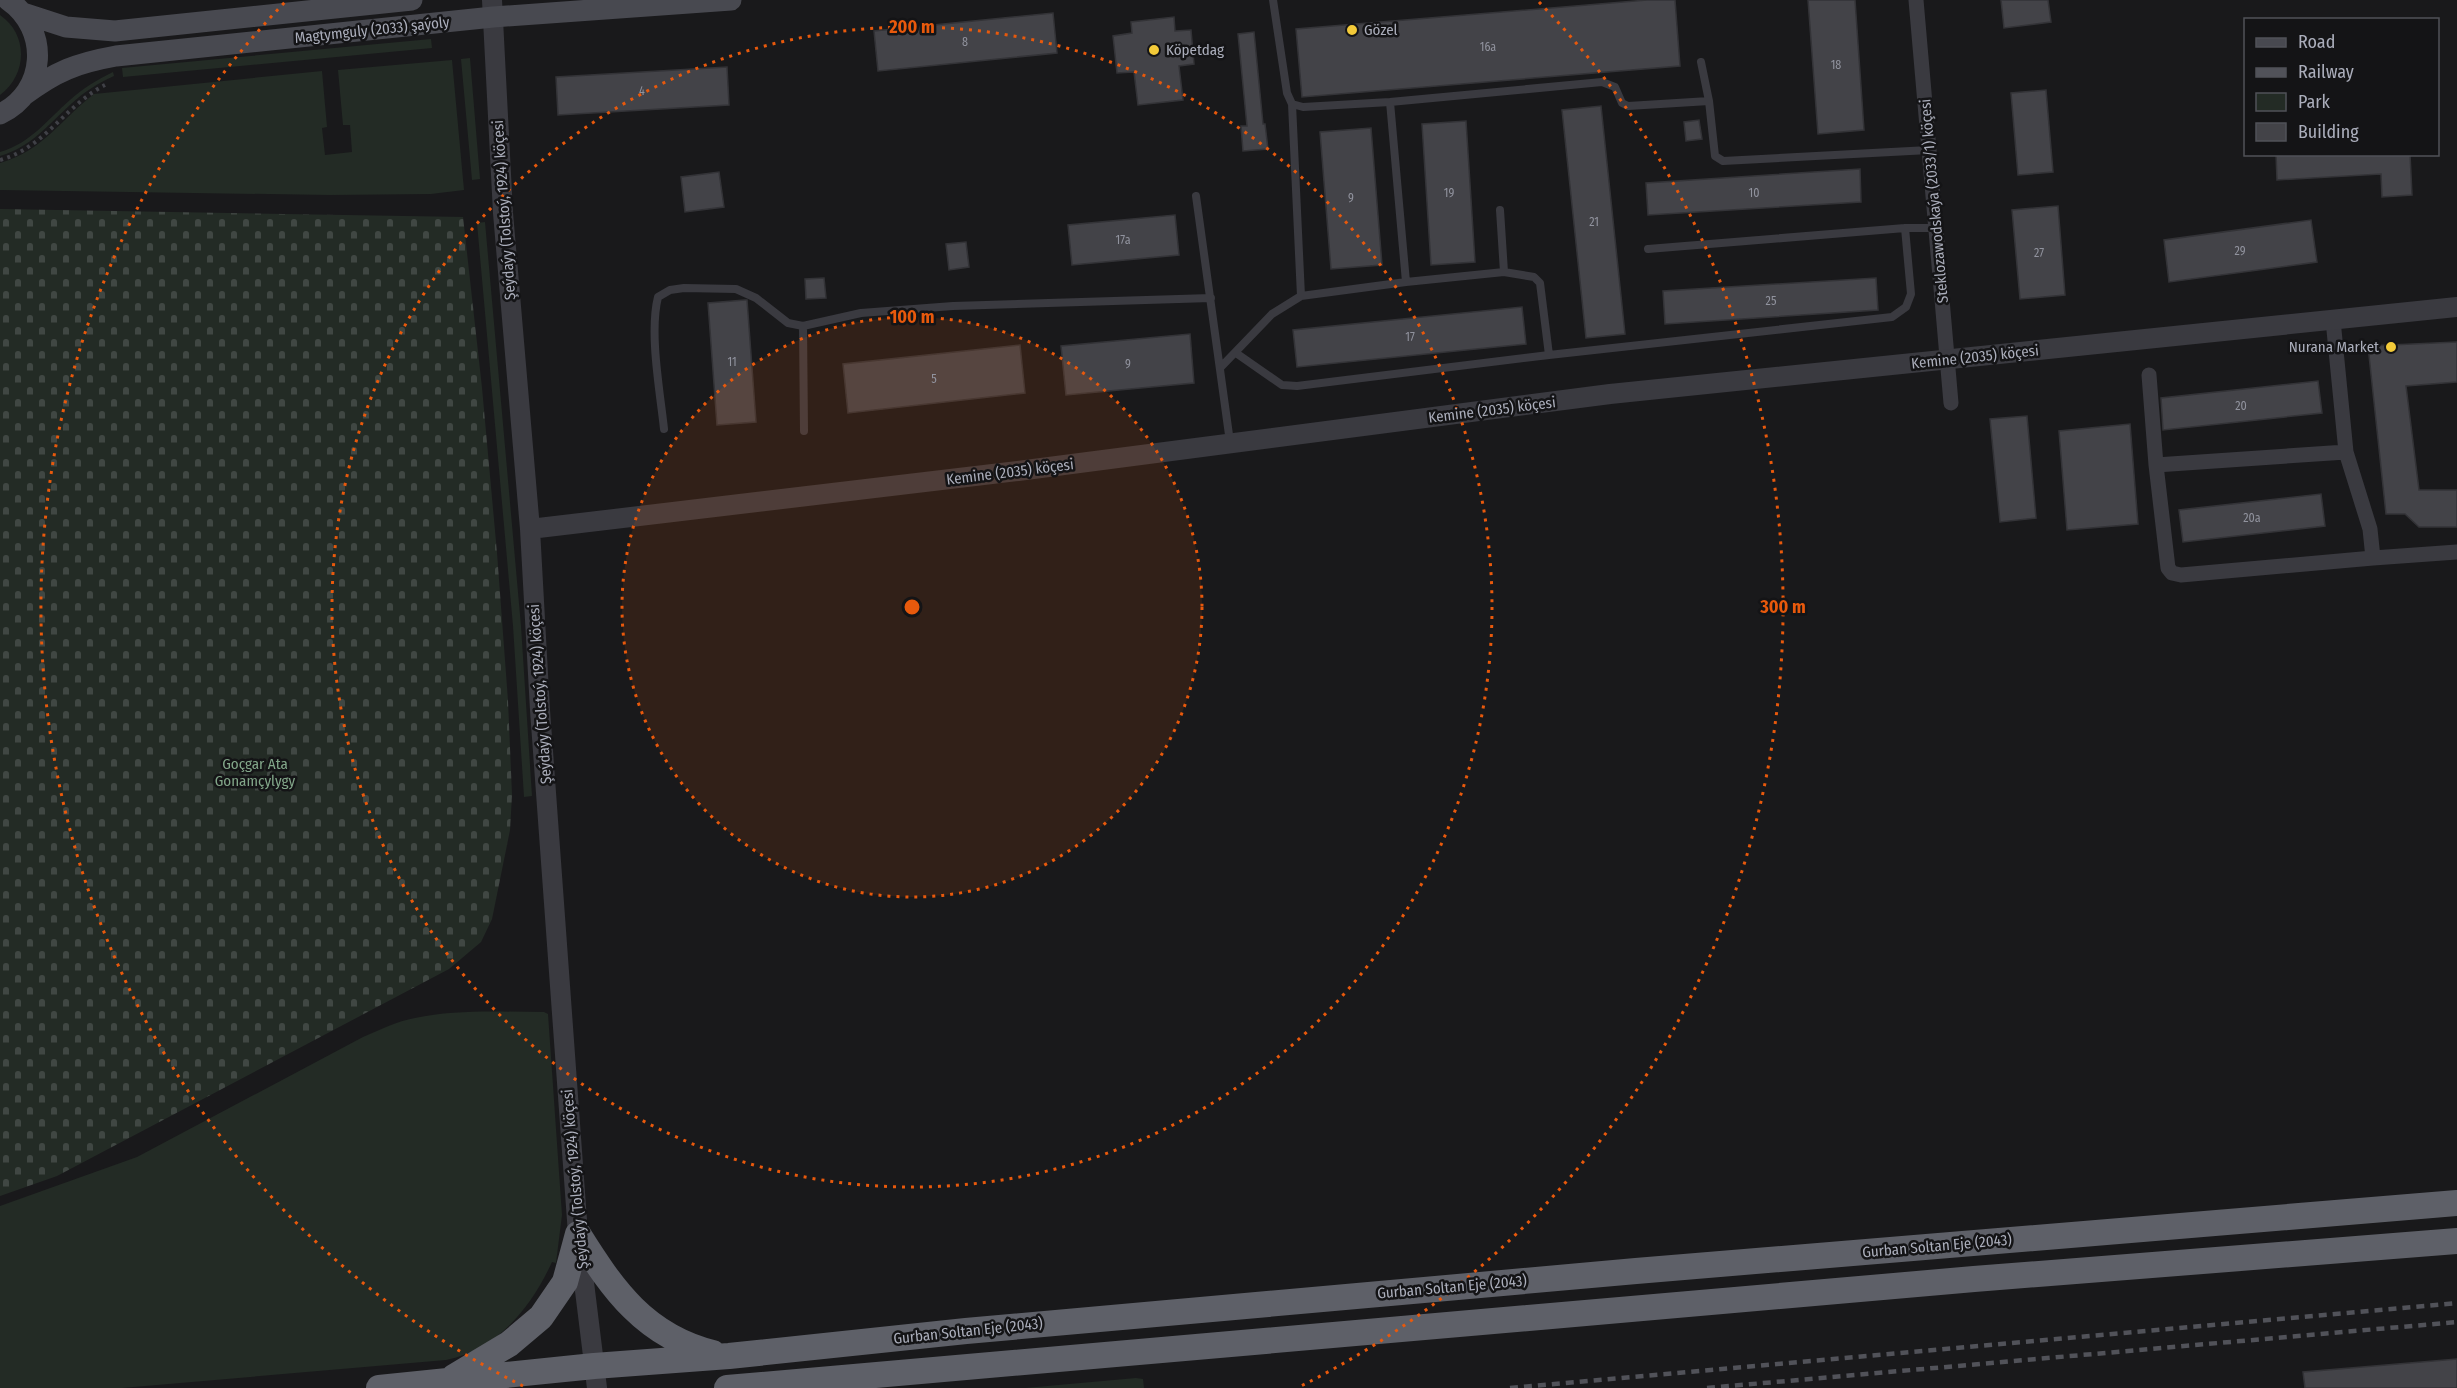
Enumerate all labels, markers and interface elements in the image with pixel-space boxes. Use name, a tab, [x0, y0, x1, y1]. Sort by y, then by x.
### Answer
street label: Magtymguly (2033) şaýoly	[294, 13, 451, 47]
text: 200 m	[888, 16, 935, 38]
legend	[2244, 18, 2439, 156]
place label: Gözel	[1364, 21, 1398, 39]
marker: Gözel	[1345, 23, 1359, 37]
text: Road	[2298, 31, 2335, 53]
house number: 8	[962, 35, 968, 49]
house number: 16а	[1480, 40, 1496, 54]
place label: Köpetdag	[1166, 41, 1224, 59]
marker: Köpetdag	[1147, 43, 1161, 57]
house number: 18	[1831, 58, 1841, 72]
text: Railway	[2298, 61, 2354, 83]
house number: 4	[639, 84, 645, 98]
text: Park	[2298, 91, 2331, 113]
street label: Steklozawodskaýa (2033/1) köçesi	[1916, 98, 1952, 304]
street label: Şeýdaýy (Tolstoý, 1924) köçesi	[489, 119, 519, 301]
text: Building	[2298, 121, 2359, 143]
house number: 19	[1444, 186, 1454, 200]
house number: 10	[1749, 186, 1759, 200]
house number: 9	[1348, 191, 1354, 205]
house number: 21	[1589, 215, 1599, 229]
house number: 17a	[1115, 233, 1131, 247]
house number: 29	[2234, 244, 2246, 258]
house number: 27	[2034, 246, 2044, 260]
house number: 25	[1766, 294, 1777, 308]
text: 100 m	[890, 306, 934, 328]
house number: 17	[1405, 330, 1415, 344]
place label: Nurana Market	[2289, 338, 2379, 356]
marker: Nurana Market	[2384, 340, 2398, 354]
street label: Kemine (2035) köçesi	[1910, 341, 2040, 373]
house number: 11	[727, 355, 737, 369]
house number: 9	[1125, 357, 1131, 371]
house number: 5	[931, 372, 937, 386]
street label: Kemine (2035) köçesi	[1427, 393, 1557, 427]
house number: 20	[2235, 399, 2247, 413]
street label: Kemine (2035) köçesi	[945, 455, 1075, 489]
house number: 20a	[2243, 511, 2261, 525]
text: 300 m	[1759, 596, 1806, 618]
centre of rings	[902, 597, 922, 617]
street label: Şeýdaýy (Tolstoý, 1924) köçesi	[525, 603, 555, 785]
park label: Goçgar Ata Gonamçylygy	[215, 755, 296, 790]
street label: Şeýdaýy (Tolstoý, 1924) köçesi	[558, 1088, 592, 1270]
street label: Gurban Soltan Eje (2043)	[1861, 1230, 2013, 1262]
street label: Gurban Soltan Eje (2043)	[1376, 1271, 1528, 1303]
street label: Gurban Soltan Eje (2043)	[892, 1314, 1044, 1348]

